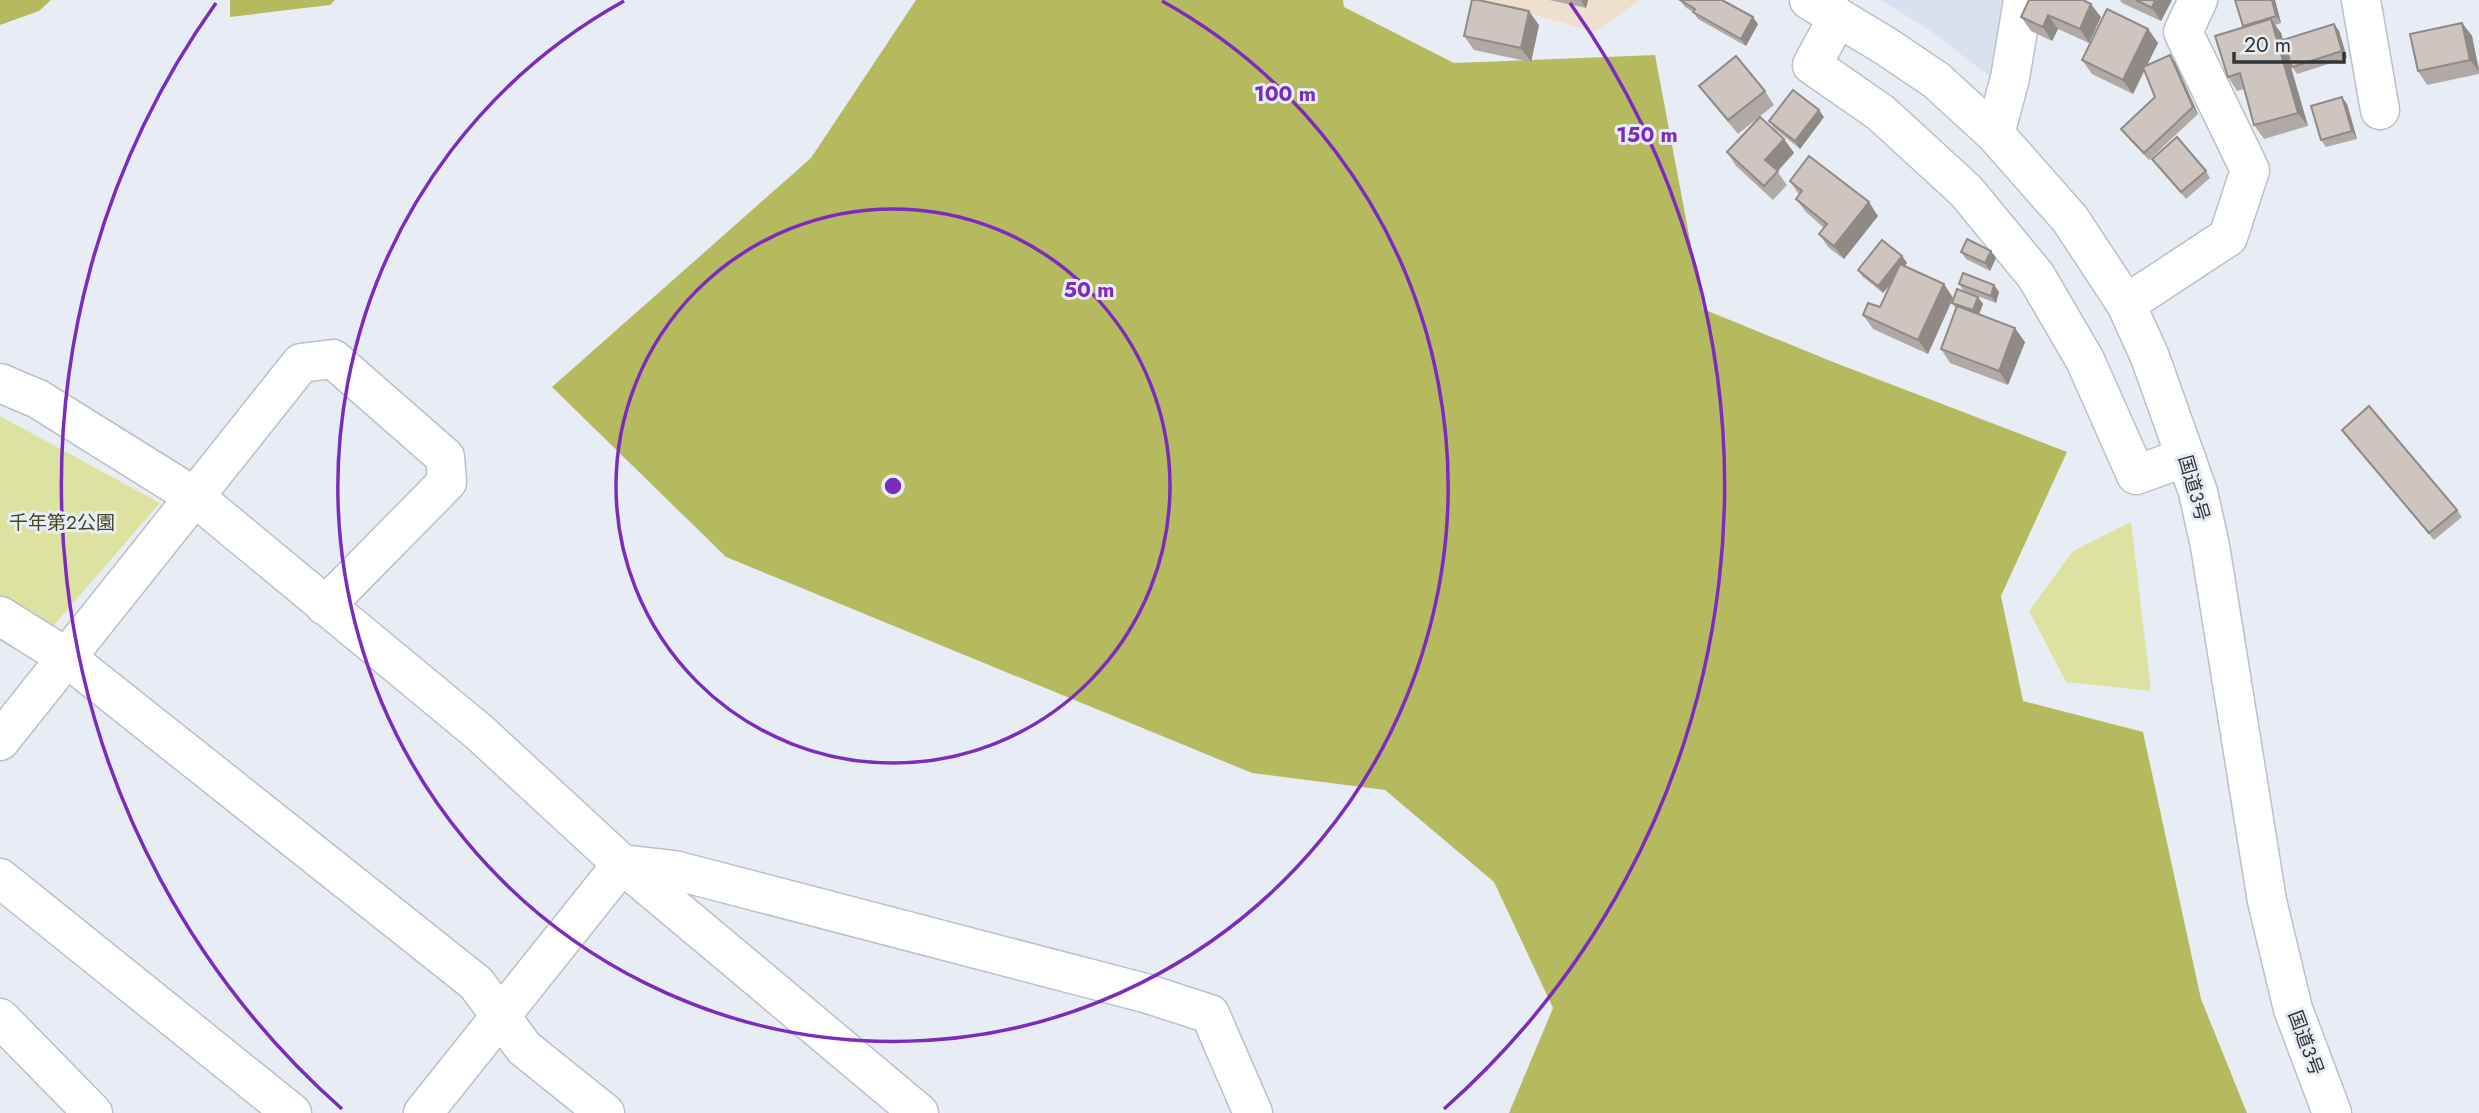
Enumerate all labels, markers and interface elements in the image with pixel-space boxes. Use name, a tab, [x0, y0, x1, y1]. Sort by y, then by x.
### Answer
scale bar	[2234, 21, 2344, 65]
text: 20 m	[2244, 30, 2291, 60]
text: 100 m	[1254, 79, 1316, 109]
text: 150 m	[1616, 120, 1678, 150]
text: 50 m	[1064, 275, 1114, 305]
street label: 国道3号	[2172, 452, 2216, 524]
centre of rings	[881, 474, 905, 498]
park label: 千年第2公園	[9, 509, 115, 536]
street label: 国道3号	[2282, 1007, 2330, 1079]

